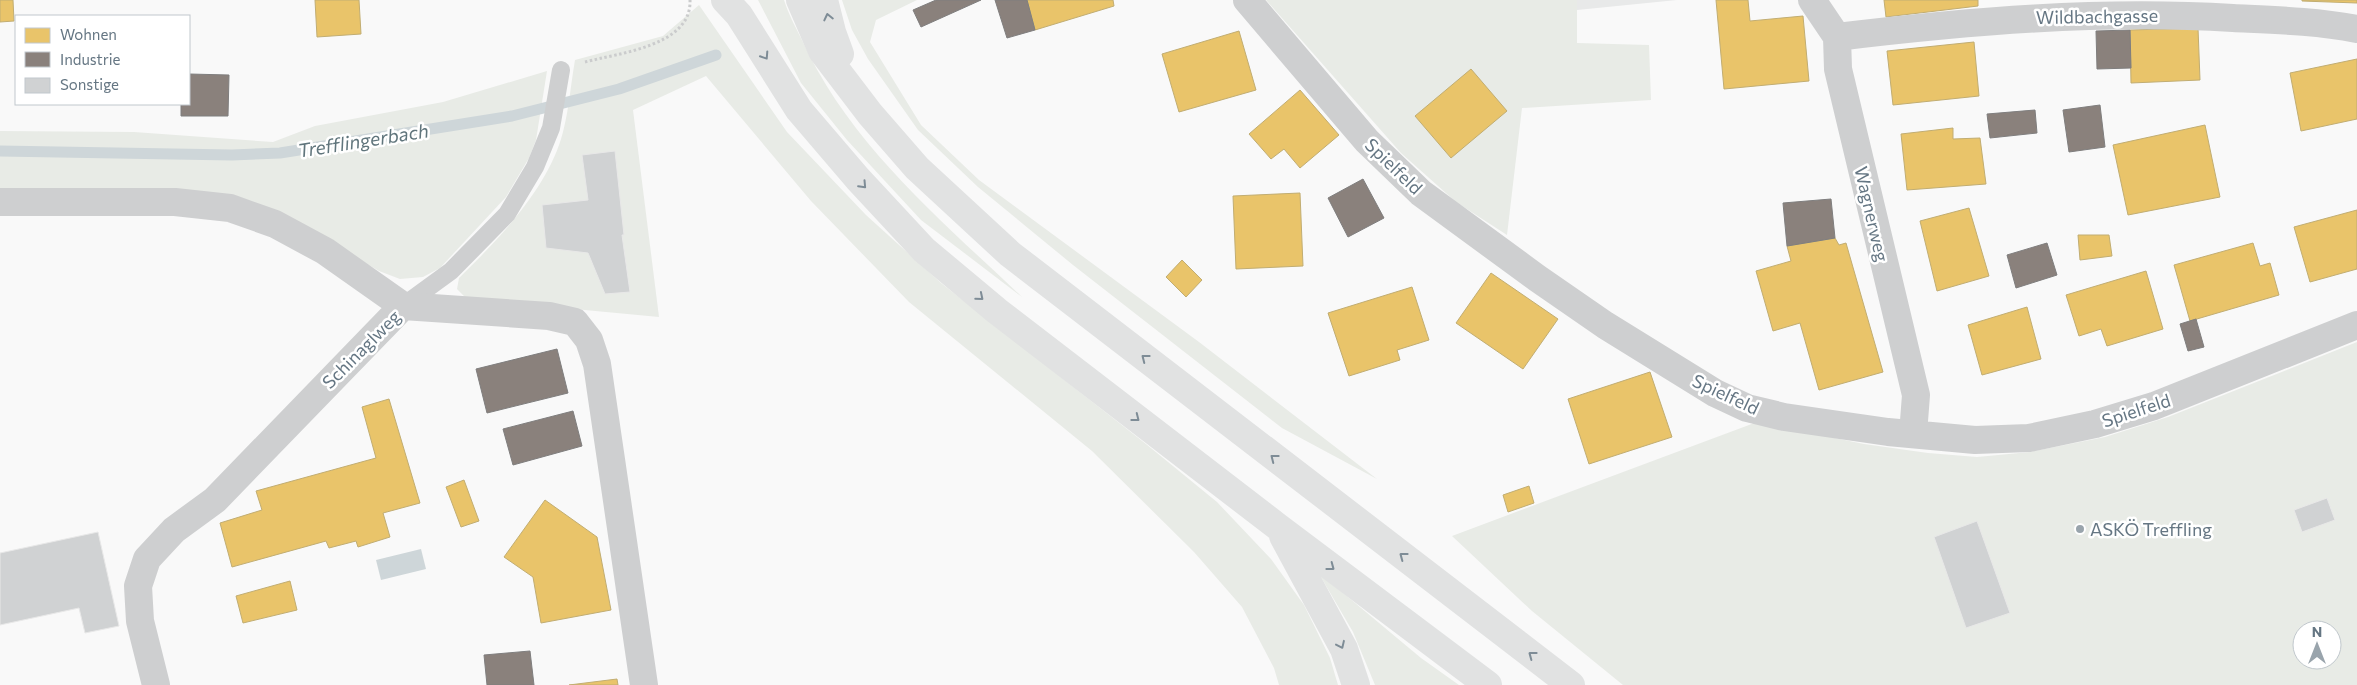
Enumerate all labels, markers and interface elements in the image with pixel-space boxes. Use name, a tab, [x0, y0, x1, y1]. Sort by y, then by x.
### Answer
street label: Wildbachgasse	[2036, 4, 2158, 28]
one-way arrow	[823, 12, 834, 21]
legend	[15, 15, 190, 105]
text: Wohnen	[60, 25, 117, 43]
text: Industrie	[60, 50, 121, 68]
one-way arrow	[759, 51, 768, 60]
text: Sonstige	[60, 75, 119, 93]
water label: Trefflingerbach	[296, 118, 430, 162]
street label: Spielfeld	[1361, 133, 1427, 199]
street label: Wagnerweg	[1850, 164, 1894, 264]
one-way arrow	[857, 180, 866, 189]
one-way arrow	[975, 292, 984, 301]
street label: Schinaglweg	[317, 305, 405, 393]
one-way arrow	[1142, 356, 1151, 364]
street label: Spielfeld	[1689, 369, 1763, 419]
street label: Spielfeld	[2099, 389, 2173, 431]
one-way arrow	[1130, 413, 1139, 421]
one-way arrow	[1271, 455, 1280, 463]
place label: ASKÖ Treffling	[2090, 518, 2212, 540]
marker: ASKÖ Treffling	[2074, 523, 2086, 535]
one-way arrow	[1400, 554, 1409, 562]
one-way arrow	[1325, 561, 1335, 570]
north arrow	[2292, 620, 2342, 670]
text: N	[2312, 623, 2322, 640]
one-way arrow	[1335, 640, 1346, 649]
one-way arrow	[1529, 653, 1538, 661]

